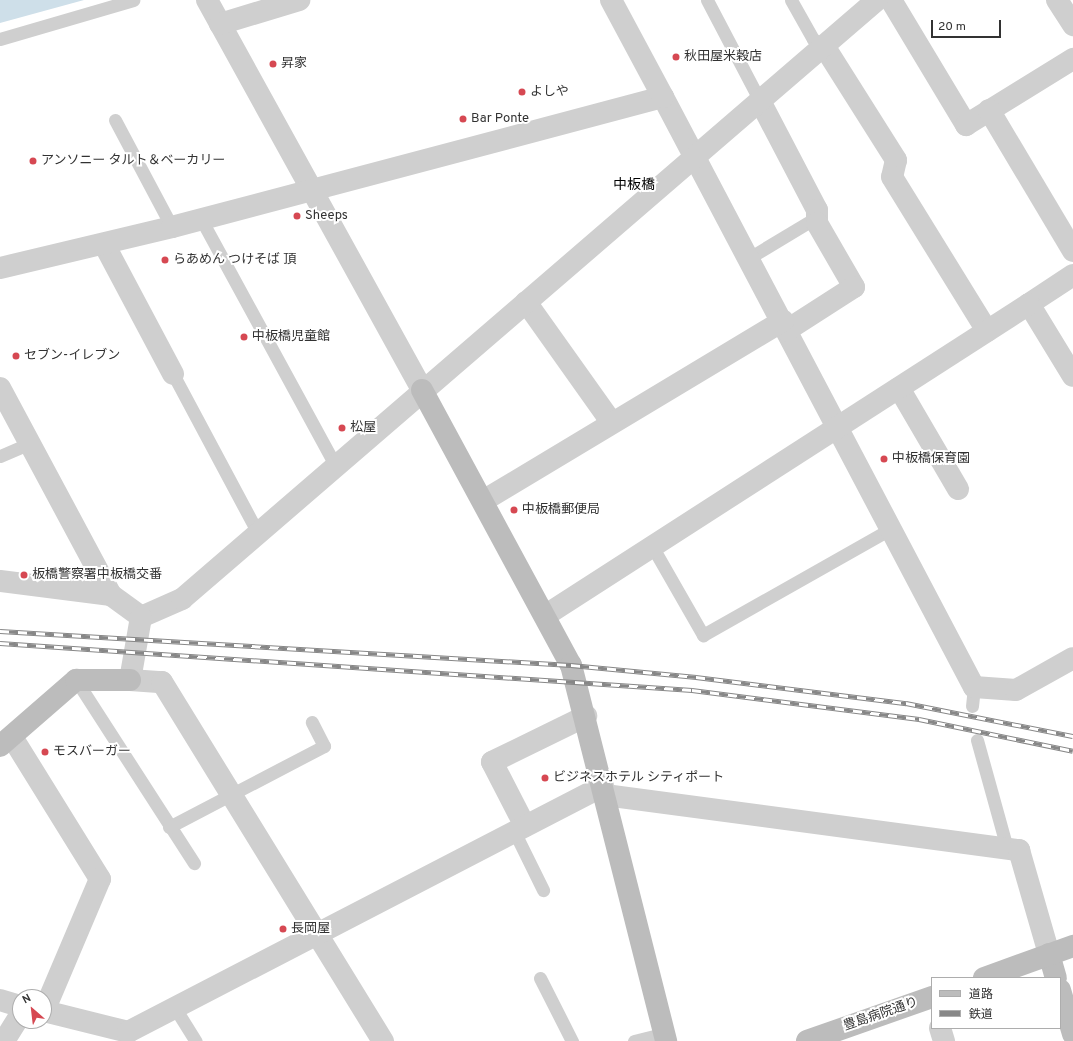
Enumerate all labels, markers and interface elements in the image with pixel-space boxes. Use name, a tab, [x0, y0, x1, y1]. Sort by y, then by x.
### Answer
scale bar	[933, 12, 1003, 38]
text: 20 m	[938, 19, 966, 35]
place label: 秋田屋米穀店	[684, 49, 762, 65]
marker: 秋田屋米穀店	[671, 52, 681, 62]
place label: 昇家	[281, 56, 307, 72]
marker: 昇家	[268, 59, 278, 69]
place label: よしや	[530, 84, 569, 100]
marker: よしや	[517, 87, 527, 97]
place label: Bar Ponte	[471, 111, 529, 127]
marker: Bar Ponte	[458, 114, 468, 124]
place label: アンソニー タルト＆ベーカリー	[41, 153, 226, 169]
marker: アンソニー タルト＆ベーカリー	[28, 156, 38, 166]
district label: 中板橋	[613, 178, 655, 194]
place label: Sheeps	[305, 208, 348, 224]
marker: Sheeps	[292, 211, 302, 221]
place label: らあめん つけそば 頂	[173, 252, 296, 268]
marker: らあめん つけそば 頂	[160, 255, 170, 265]
place label: 中板橋児童館	[252, 329, 330, 345]
marker: 中板橋児童館	[239, 332, 249, 342]
place label: セブン-イレブン	[24, 348, 120, 364]
marker: セブン-イレブン	[11, 351, 21, 361]
place label: 松屋	[350, 420, 376, 436]
marker: 松屋	[337, 423, 347, 433]
place label: 中板橋保育園	[892, 451, 970, 467]
marker: 中板橋保育園	[879, 454, 889, 464]
place label: 中板橋郵便局	[522, 502, 600, 518]
marker: 中板橋郵便局	[509, 505, 519, 515]
place label: 板橋警察署中板橋交番	[32, 567, 162, 583]
marker: 板橋警察署中板橋交番	[19, 570, 29, 580]
place label: モスバーガー	[53, 744, 131, 760]
marker: モスバーガー	[40, 747, 50, 757]
place label: ビジネスホテル シティポート	[553, 770, 725, 786]
marker: ビジネスホテル シティポート	[540, 773, 550, 783]
place label: 長岡屋	[291, 921, 330, 937]
marker: 長岡屋	[278, 924, 288, 934]
legend	[931, 977, 1061, 1029]
text: 道路	[969, 987, 993, 1003]
north arrow	[12, 989, 52, 1029]
text: N	[20, 991, 34, 1007]
street label: 豊島病院通り	[842, 995, 920, 1035]
text: 鉄道	[969, 1007, 993, 1023]

